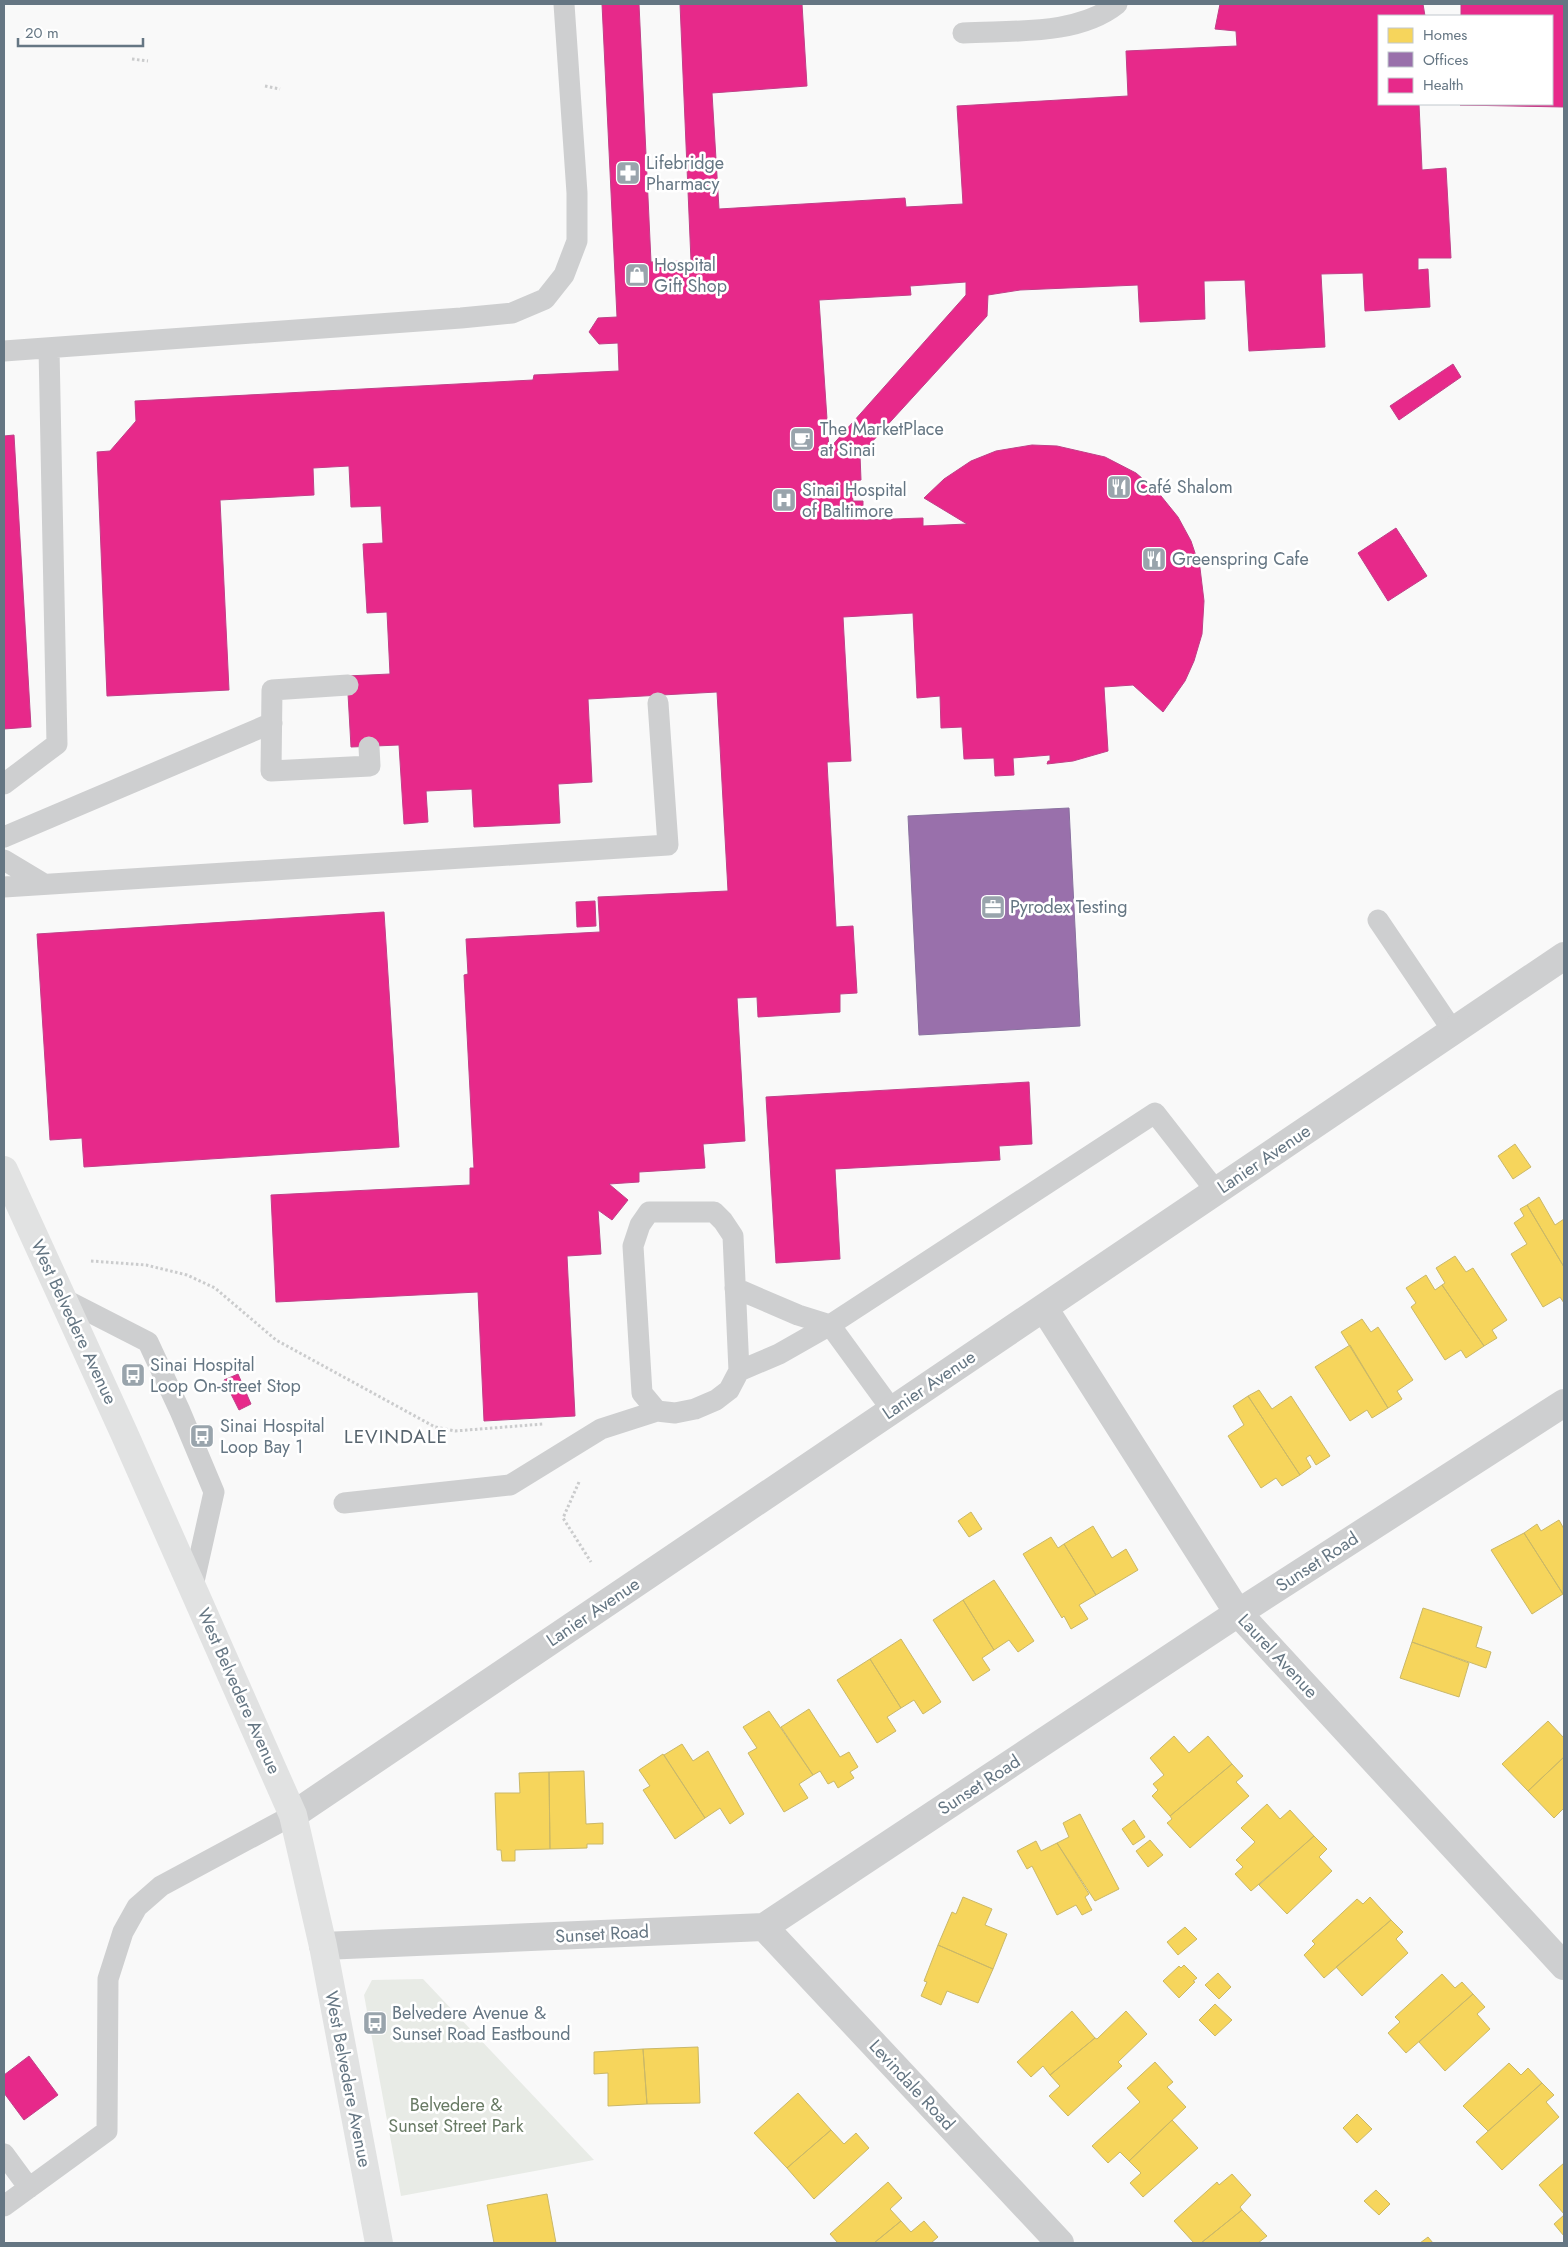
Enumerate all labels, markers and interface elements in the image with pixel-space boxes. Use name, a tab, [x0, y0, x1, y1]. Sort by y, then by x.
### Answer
scale bar	[18, 15, 142, 47]
legend	[1378, 15, 1553, 105]
text: 20 m	[25, 22, 59, 44]
text: Homes	[1423, 24, 1467, 46]
text: Offices	[1423, 49, 1468, 71]
text: Health	[1423, 74, 1464, 96]
place label: Lifebridge Pharmacy	[646, 150, 724, 197]
pharmacy icon: Lifebridge Pharmacy	[615, 160, 641, 186]
place label: Hospital Gift Shop	[654, 252, 727, 299]
shop icon: Hospital Gift Shop	[624, 262, 650, 288]
place label: The MarketPlace at Sinai	[820, 416, 944, 463]
cafe icon: The MarketPlace at Sinai	[789, 426, 815, 452]
restaurant icon: Café Shalom	[1106, 474, 1132, 500]
place label: Café Shalom	[1136, 474, 1233, 500]
place label: Sinai Hospital of Baltimore	[802, 477, 907, 524]
hospital icon: Sinai Hospital of Baltimore	[771, 487, 797, 513]
restaurant icon: Greenspring Cafe	[1141, 546, 1167, 572]
place label: Greenspring Cafe	[1172, 546, 1309, 572]
office icon: Pyrodex Testing	[980, 894, 1006, 920]
place label: Pyrodex Testing	[1010, 894, 1128, 920]
street label: Lanier Avenue	[1212, 1118, 1316, 1200]
street label: West Belvedere Avenue	[24, 1235, 124, 1409]
street label: Lanier Avenue	[877, 1344, 981, 1426]
place label: Sinai Hospital Loop On-street Stop	[150, 1352, 301, 1399]
bus stop icon: Sinai Hospital Loop On-street Stop	[120, 1362, 146, 1388]
place label: Sinai Hospital Loop Bay 1	[220, 1413, 325, 1460]
bus stop icon: Sinai Hospital Loop Bay 1	[189, 1423, 215, 1449]
district label: LEVINDALE	[344, 1423, 448, 1450]
street label: Sunset Road	[1271, 1526, 1363, 1598]
street label: Lanier Avenue	[541, 1571, 645, 1653]
street label: West Belvedere Avenue	[191, 1604, 287, 1778]
street label: Laurel Avenue	[1232, 1608, 1324, 1704]
street label: Sunset Road	[933, 1749, 1025, 1821]
street label: Sunset Road	[554, 1919, 650, 1949]
street label: West Belvedere Avenue	[318, 1989, 378, 2169]
place label: Belvedere Avenue & Sunset Road Eastbound	[392, 2000, 571, 2047]
bus stop icon: Belvedere Avenue & Sunset Road Eastbound	[362, 2010, 388, 2036]
street label: Levindale Road	[863, 2034, 961, 2136]
park label: Belvedere & Sunset Street Park	[388, 2092, 524, 2139]

